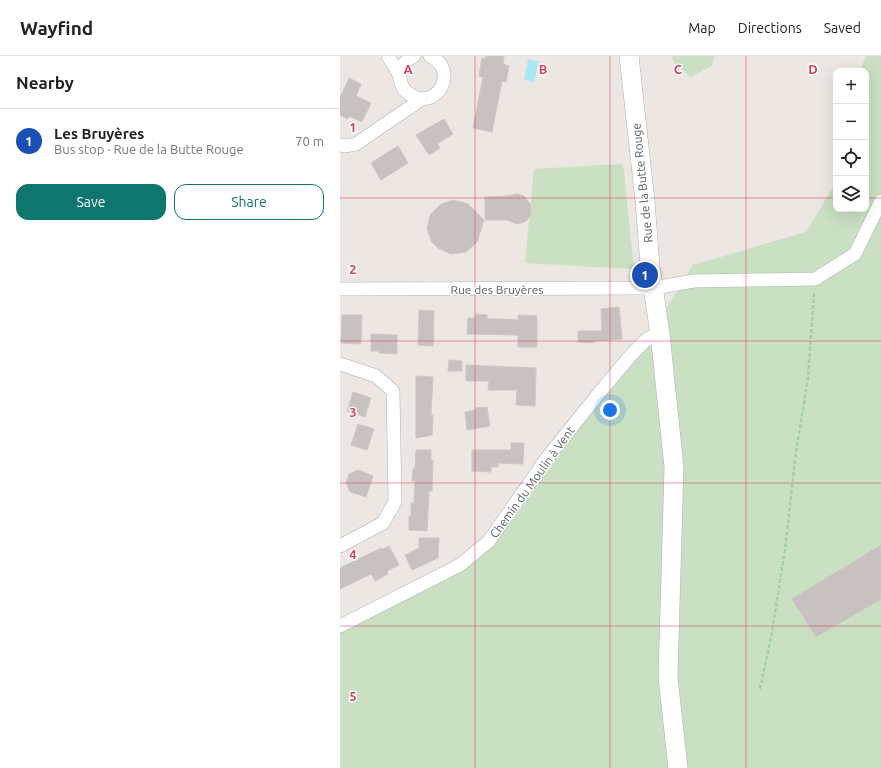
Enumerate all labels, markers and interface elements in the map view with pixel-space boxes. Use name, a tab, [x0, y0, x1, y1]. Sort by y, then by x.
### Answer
text: Wayfind	[20, 17, 93, 39]
text: Map	[688, 20, 716, 36]
text: Directions	[738, 20, 802, 36]
text: Saved	[824, 20, 861, 36]
text: A	[403, 62, 413, 76]
text: B	[539, 62, 548, 76]
text: C	[674, 62, 683, 76]
text: D	[808, 62, 818, 76]
map controls	[833, 68, 869, 212]
button: +	[833, 68, 869, 104]
text: Nearby	[16, 73, 74, 92]
button: −	[833, 104, 869, 140]
text: 1	[349, 120, 357, 134]
street label: Rue de la Butte Rouge	[629, 123, 655, 243]
text: Les Bruyères	[54, 125, 144, 142]
text: 1	[25, 134, 33, 148]
text: 70 m	[295, 134, 324, 148]
button: locate	[833, 140, 869, 176]
text: Bus stop · Rue de la Butte Rouge	[54, 142, 244, 156]
button: layers	[833, 176, 869, 212]
button: Save	[16, 184, 166, 220]
button: Share	[174, 184, 324, 220]
pin: 1	[632, 260, 658, 290]
text: 2	[349, 262, 357, 276]
street label: Rue des Bruyères	[450, 283, 544, 296]
your location	[600, 400, 620, 420]
text: 3	[349, 405, 357, 419]
street label: Chemin du Moulin à Vent	[487, 424, 577, 540]
text: 4	[349, 547, 357, 561]
text: 5	[349, 689, 357, 703]

